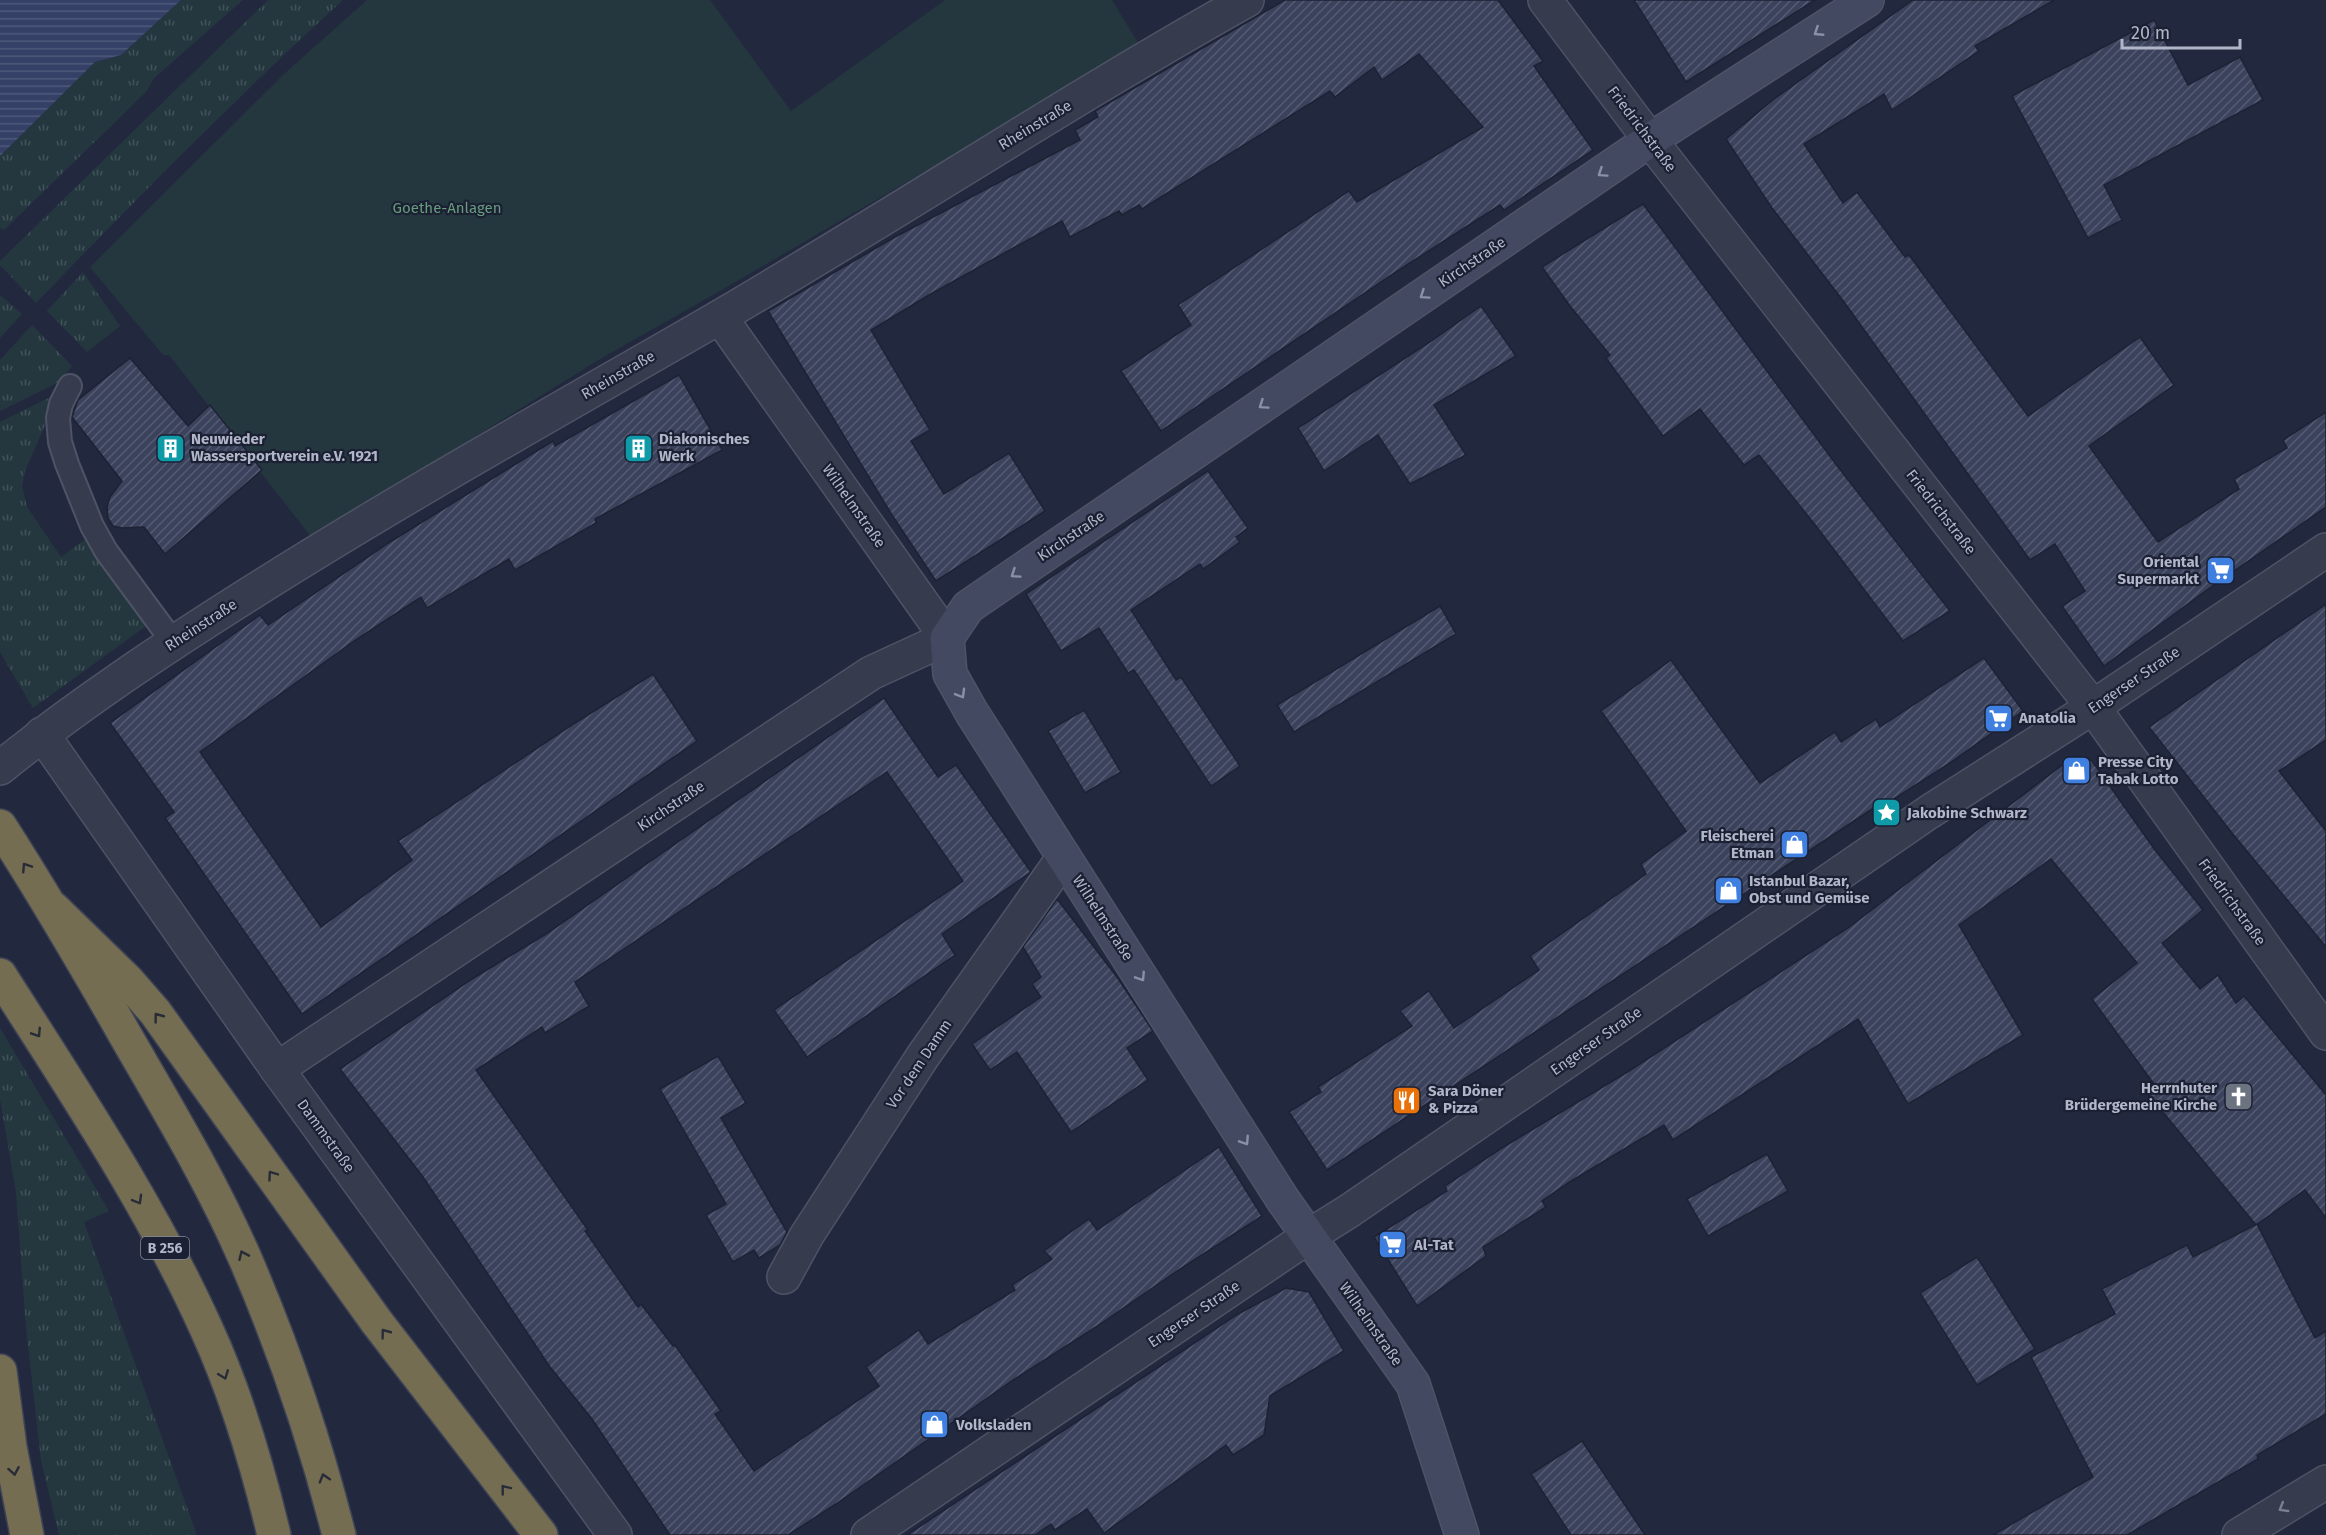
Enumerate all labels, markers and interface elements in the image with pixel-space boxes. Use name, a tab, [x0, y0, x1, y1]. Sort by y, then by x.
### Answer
scale bar	[2122, 12, 2240, 50]
text: 20 m	[2131, 22, 2170, 44]
one-way arrow	[1813, 24, 1824, 35]
street label: Friedrichstraße	[1604, 82, 1680, 176]
street label: Rheinstraße	[995, 96, 1075, 154]
one-way arrow	[1597, 166, 1608, 177]
park label: Goethe-Anlagen	[393, 199, 501, 217]
street label: Kirchstraße	[1435, 233, 1509, 291]
one-way arrow	[1419, 288, 1430, 299]
street label: Rheinstraße	[578, 347, 658, 403]
one-way arrow	[1258, 398, 1269, 409]
place label: Neuwieder Wassersportverein e.V. 1921	[191, 430, 378, 465]
place label: Diakonisches Werk	[659, 430, 750, 465]
building icon: Neuwieder Wassersportverein e.V. 1921	[154, 432, 186, 464]
building icon: Diakonisches Werk	[622, 432, 654, 464]
street label: Wilhelmstraße	[818, 461, 890, 551]
street label: Friedrichstraße	[1902, 466, 1980, 558]
street label: Kirchstraße	[1034, 507, 1108, 565]
place label: Oriental Supermarkt	[2118, 553, 2200, 588]
supermarket icon: Oriental Supermarkt	[2204, 555, 2236, 587]
one-way arrow	[1011, 567, 1022, 578]
street label: Rheinstraße	[162, 595, 240, 655]
street label: Engerser Straße	[2085, 643, 2183, 717]
one-way arrow	[954, 687, 965, 698]
supermarket icon: Anatolia	[1982, 702, 2014, 734]
place label: Anatolia	[2018, 709, 2076, 727]
place label: Presse City Tabak Lotto	[2098, 753, 2179, 788]
shop icon: Presse City Tabak Lotto	[2061, 755, 2093, 787]
street label: Kirchstraße	[634, 777, 708, 835]
place icon: Jakobine Schwarz	[1870, 797, 1902, 829]
place label: Jakobine Schwarz	[1906, 804, 2027, 822]
place label: Fleischerei Etman	[1701, 827, 1774, 862]
shop icon: Fleischerei Etman	[1779, 829, 1811, 861]
street label: Friedrichstraße	[2194, 855, 2270, 949]
one-way arrow	[22, 863, 34, 873]
street label: Wilhelmstraße	[1069, 872, 1137, 964]
place label: Istanbul Bazar, Obst und Gemüse	[1749, 872, 1869, 907]
shop icon: Istanbul Bazar, Obst und Gemüse	[1712, 874, 1744, 906]
one-way arrow	[1133, 971, 1145, 981]
street label: Engerser Straße	[1547, 1003, 1645, 1079]
one-way arrow	[154, 1012, 165, 1023]
street label: Vor dem Damm	[882, 1016, 956, 1112]
one-way arrow	[30, 1026, 41, 1037]
place label: Herrnhuter Brüdergemeine Kirche	[2065, 1079, 2218, 1114]
church icon: Herrnhuter Brüdergemeine Kirche	[2222, 1081, 2254, 1113]
place label: Sara Döner & Pizza	[1428, 1082, 1505, 1117]
restaurant icon: Sara Döner & Pizza	[1391, 1084, 1423, 1116]
street label: Dammstraße	[293, 1096, 359, 1176]
one-way arrow	[1238, 1135, 1250, 1145]
one-way arrow	[268, 1171, 279, 1182]
one-way arrow	[131, 1194, 143, 1204]
supermarket icon: Al-Tat	[1377, 1229, 1409, 1261]
place label: Al-Tat	[1413, 1236, 1454, 1254]
road number: B 256	[141, 1237, 189, 1259]
one-way arrow	[238, 1250, 250, 1261]
street label: Engerser Straße	[1145, 1277, 1243, 1351]
street label: Wilhelmstraße	[1335, 1279, 1407, 1369]
one-way arrow	[382, 1329, 393, 1340]
one-way arrow	[217, 1368, 229, 1379]
shop icon: Volksladen	[919, 1409, 951, 1441]
place label: Volksladen	[955, 1416, 1031, 1434]
one-way arrow	[7, 1465, 20, 1475]
one-way arrow	[319, 1474, 331, 1484]
one-way arrow	[501, 1484, 512, 1495]
one-way arrow	[2279, 1501, 2289, 1513]

